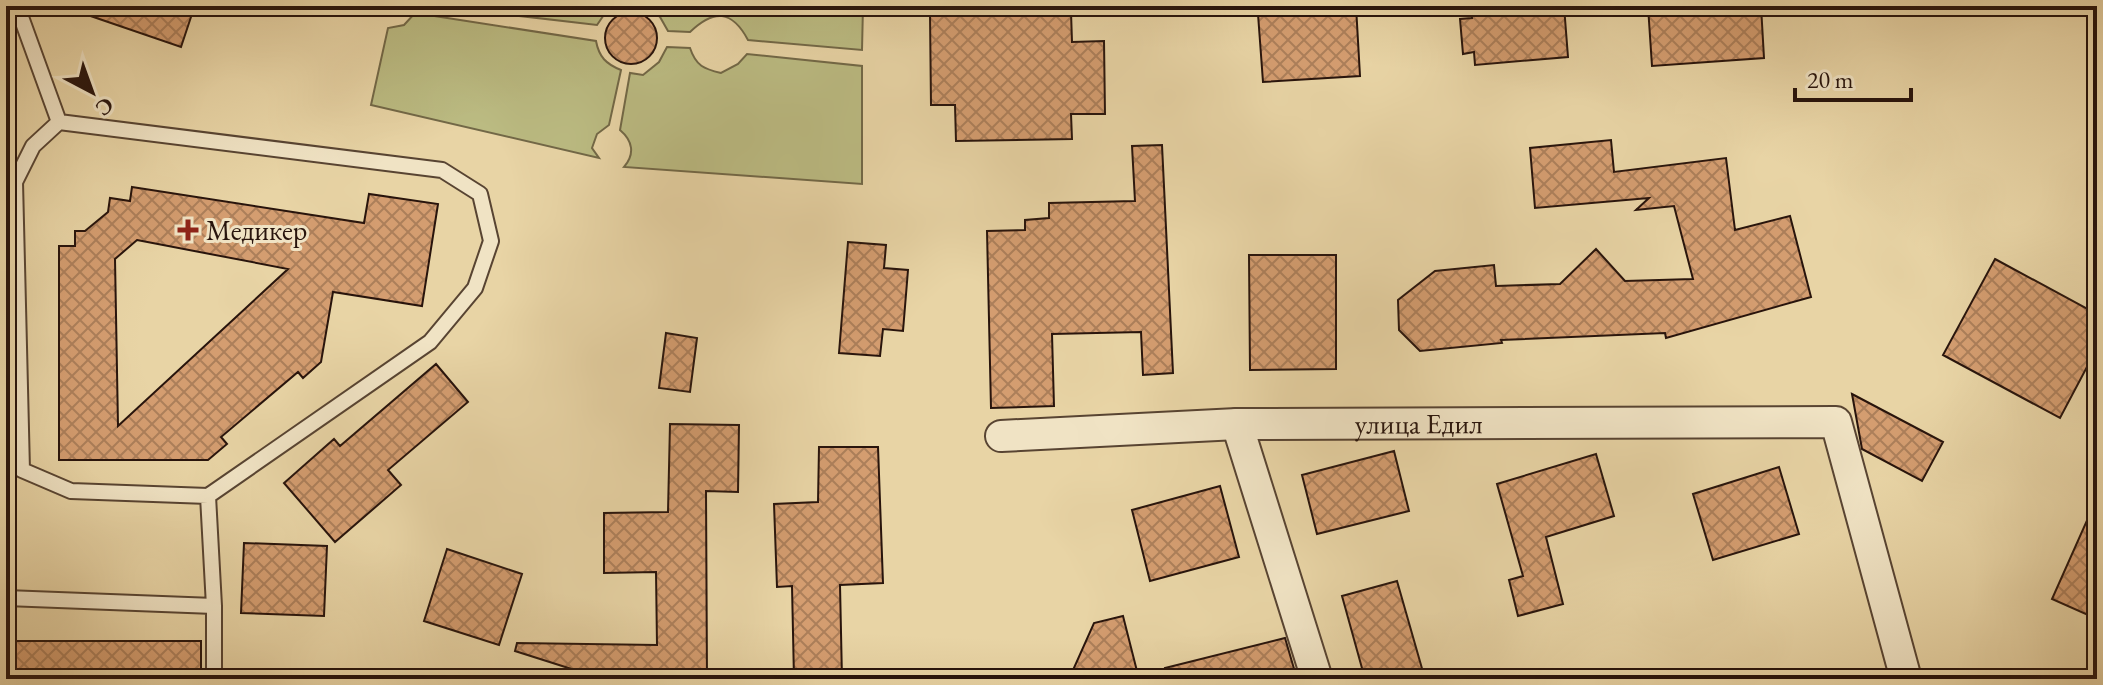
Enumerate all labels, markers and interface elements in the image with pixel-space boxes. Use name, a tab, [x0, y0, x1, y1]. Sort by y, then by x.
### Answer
north arrow	[52, 52, 132, 132]
scale bar	[1795, 52, 1911, 102]
text: 20 m	[1807, 64, 1854, 95]
text: С	[89, 91, 120, 123]
place label: Медикер	[206, 212, 307, 248]
marker: Медикер	[177, 219, 199, 241]
street label: улица Едил	[1355, 405, 1483, 442]

